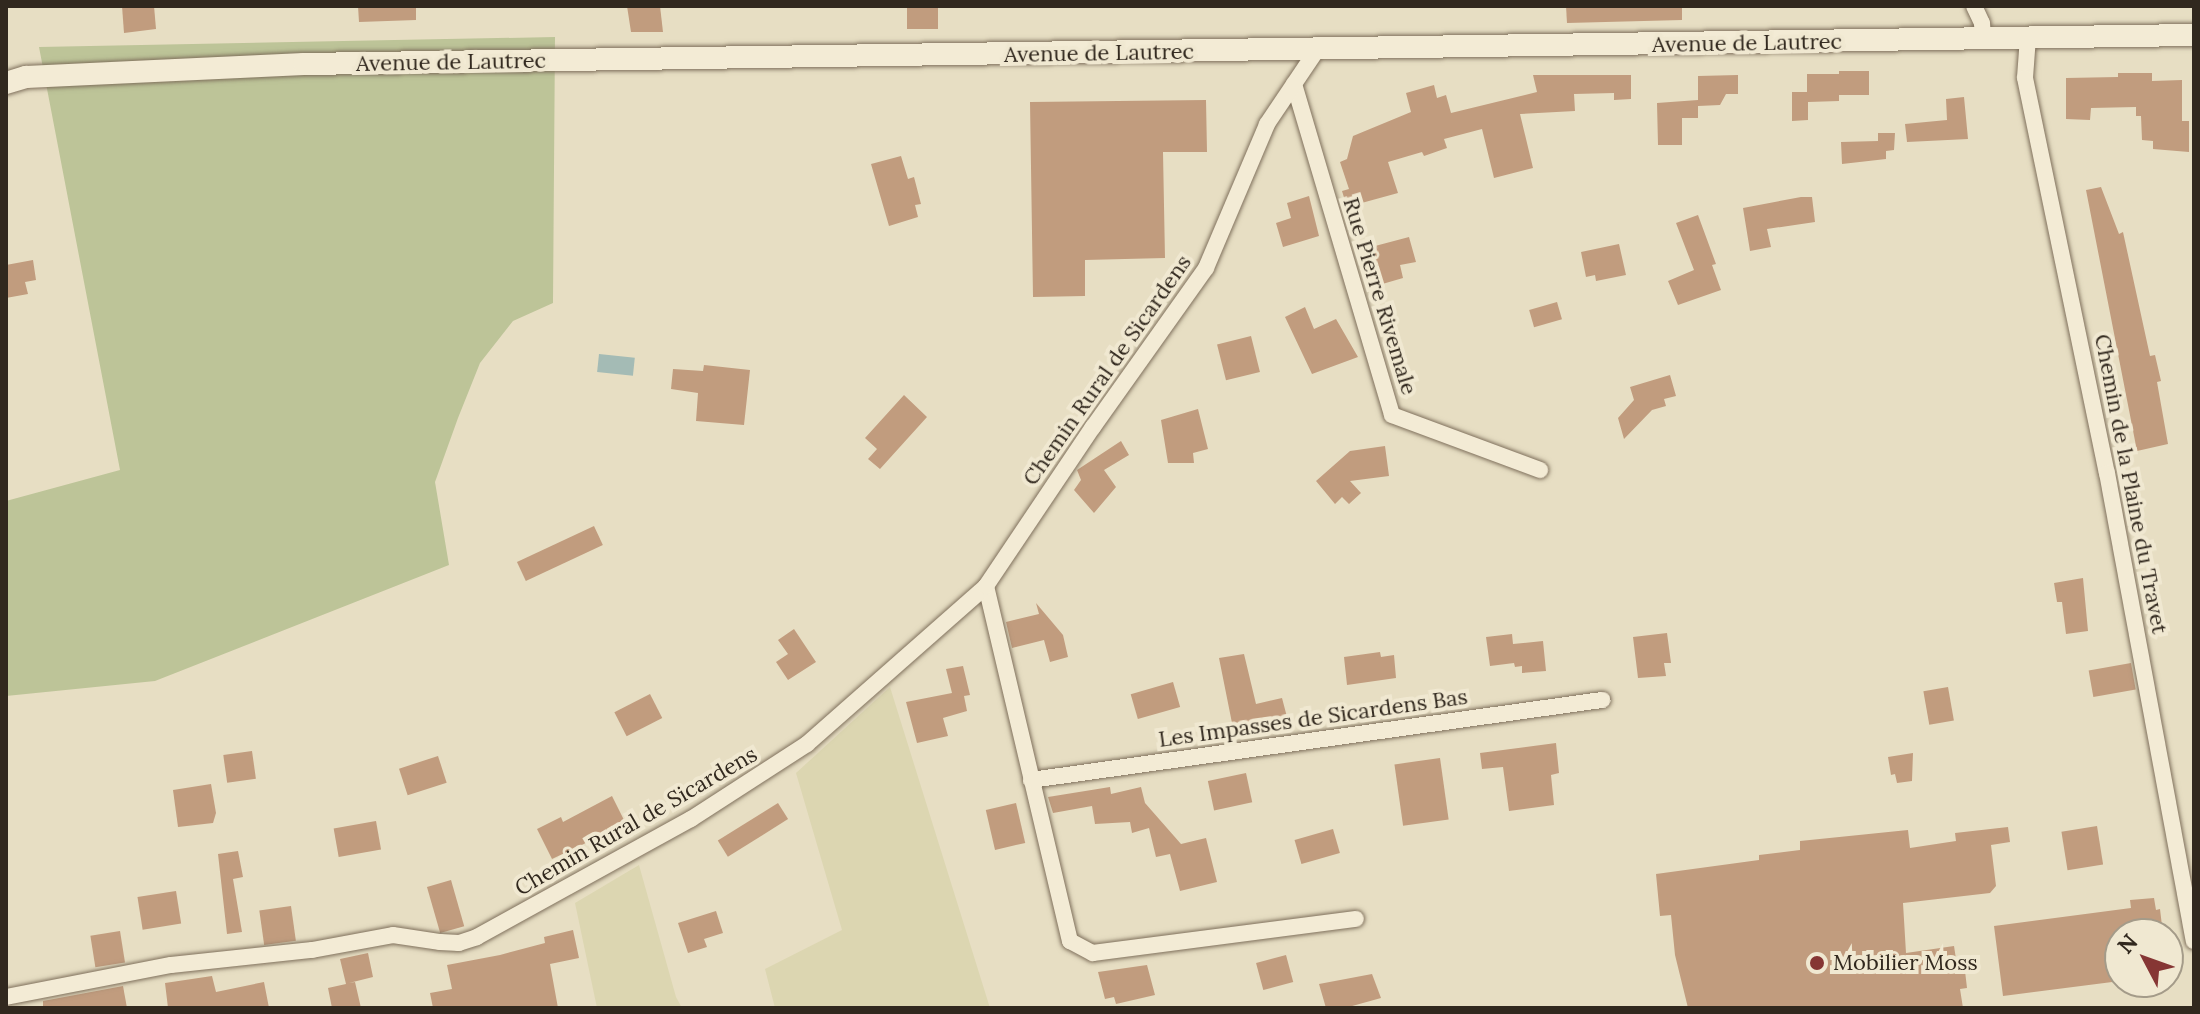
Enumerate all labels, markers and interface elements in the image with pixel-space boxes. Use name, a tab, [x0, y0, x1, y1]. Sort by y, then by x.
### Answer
street label: Avenue de Lautrec	[1652, 28, 1842, 58]
street label: Avenue de Lautrec	[1004, 38, 1194, 68]
street label: Avenue de Lautrec	[356, 47, 546, 77]
street label: Rue Pierre Rivemale	[1337, 194, 1423, 398]
street label: Chemin Rural de Sicardens	[1017, 250, 1197, 490]
street label: Chemin de la Plaine du Travet	[2089, 332, 2173, 636]
street label: Les Impasses de Sicardens Bas	[1157, 683, 1469, 753]
street label: Chemin Rural de Sicardens	[510, 741, 762, 901]
north arrow	[2104, 918, 2184, 998]
text: N	[2111, 928, 2144, 959]
place label: Mobilier Moss	[1833, 950, 1978, 976]
marker: Mobilier Moss	[1808, 954, 1826, 972]

